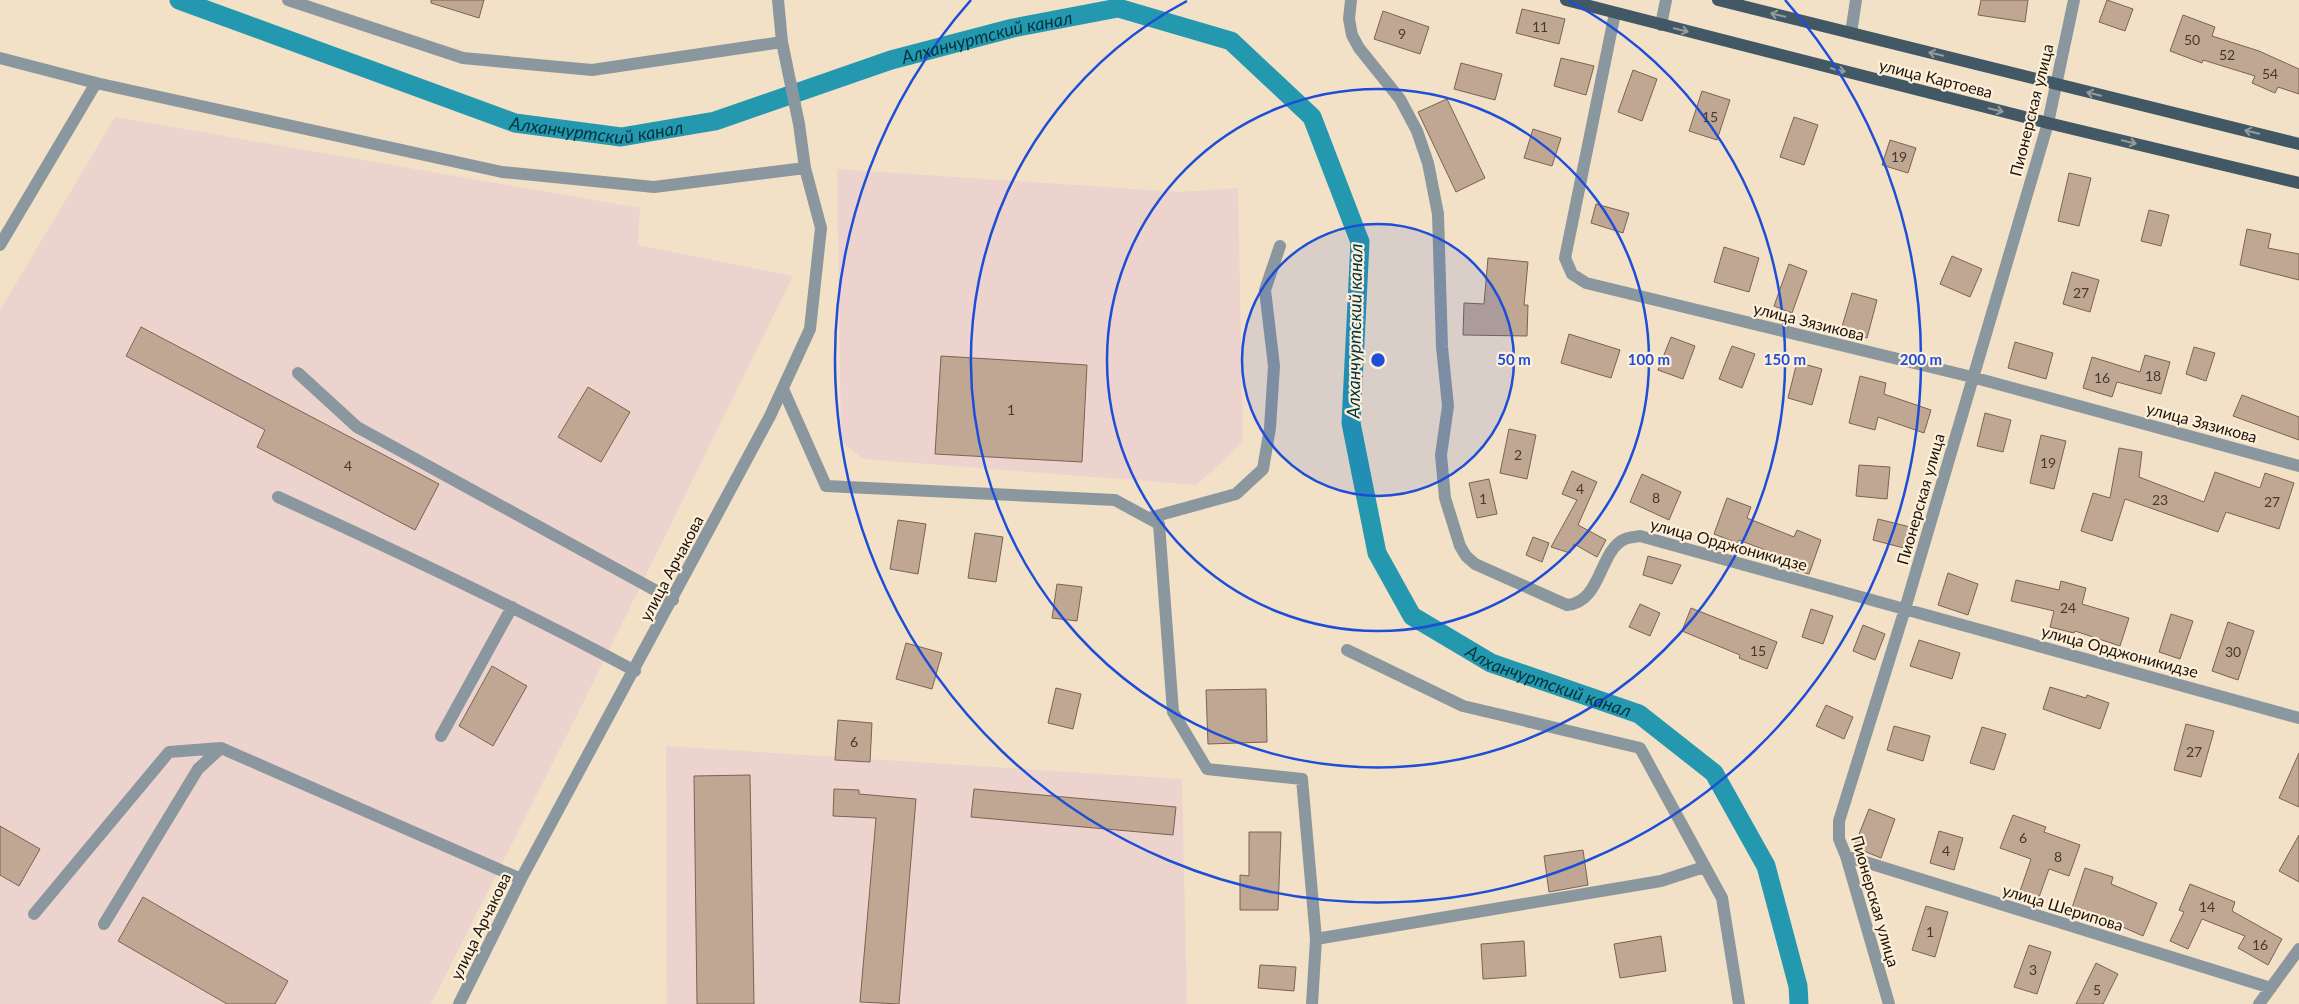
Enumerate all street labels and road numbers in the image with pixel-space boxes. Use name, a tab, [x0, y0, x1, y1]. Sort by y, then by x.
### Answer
street label: Пионерская улица	[2005, 42, 2057, 178]
street label: улица Картоева	[1877, 55, 1995, 101]
street label: улица Зязикова	[1751, 298, 1867, 344]
street label: улица Зязикова	[2145, 398, 2259, 446]
street label: Пионерская улица	[1892, 431, 1948, 567]
street label: улица Арчакова	[635, 512, 707, 624]
street label: улица Орджоникидзе	[1649, 514, 1809, 574]
street label: улица Орджоникидзе	[2040, 621, 2200, 681]
street label: Пионерская улица	[1848, 833, 1904, 969]
street label: улица Арчакова	[446, 869, 514, 983]
street label: улица Шерипова	[2000, 880, 2126, 934]

